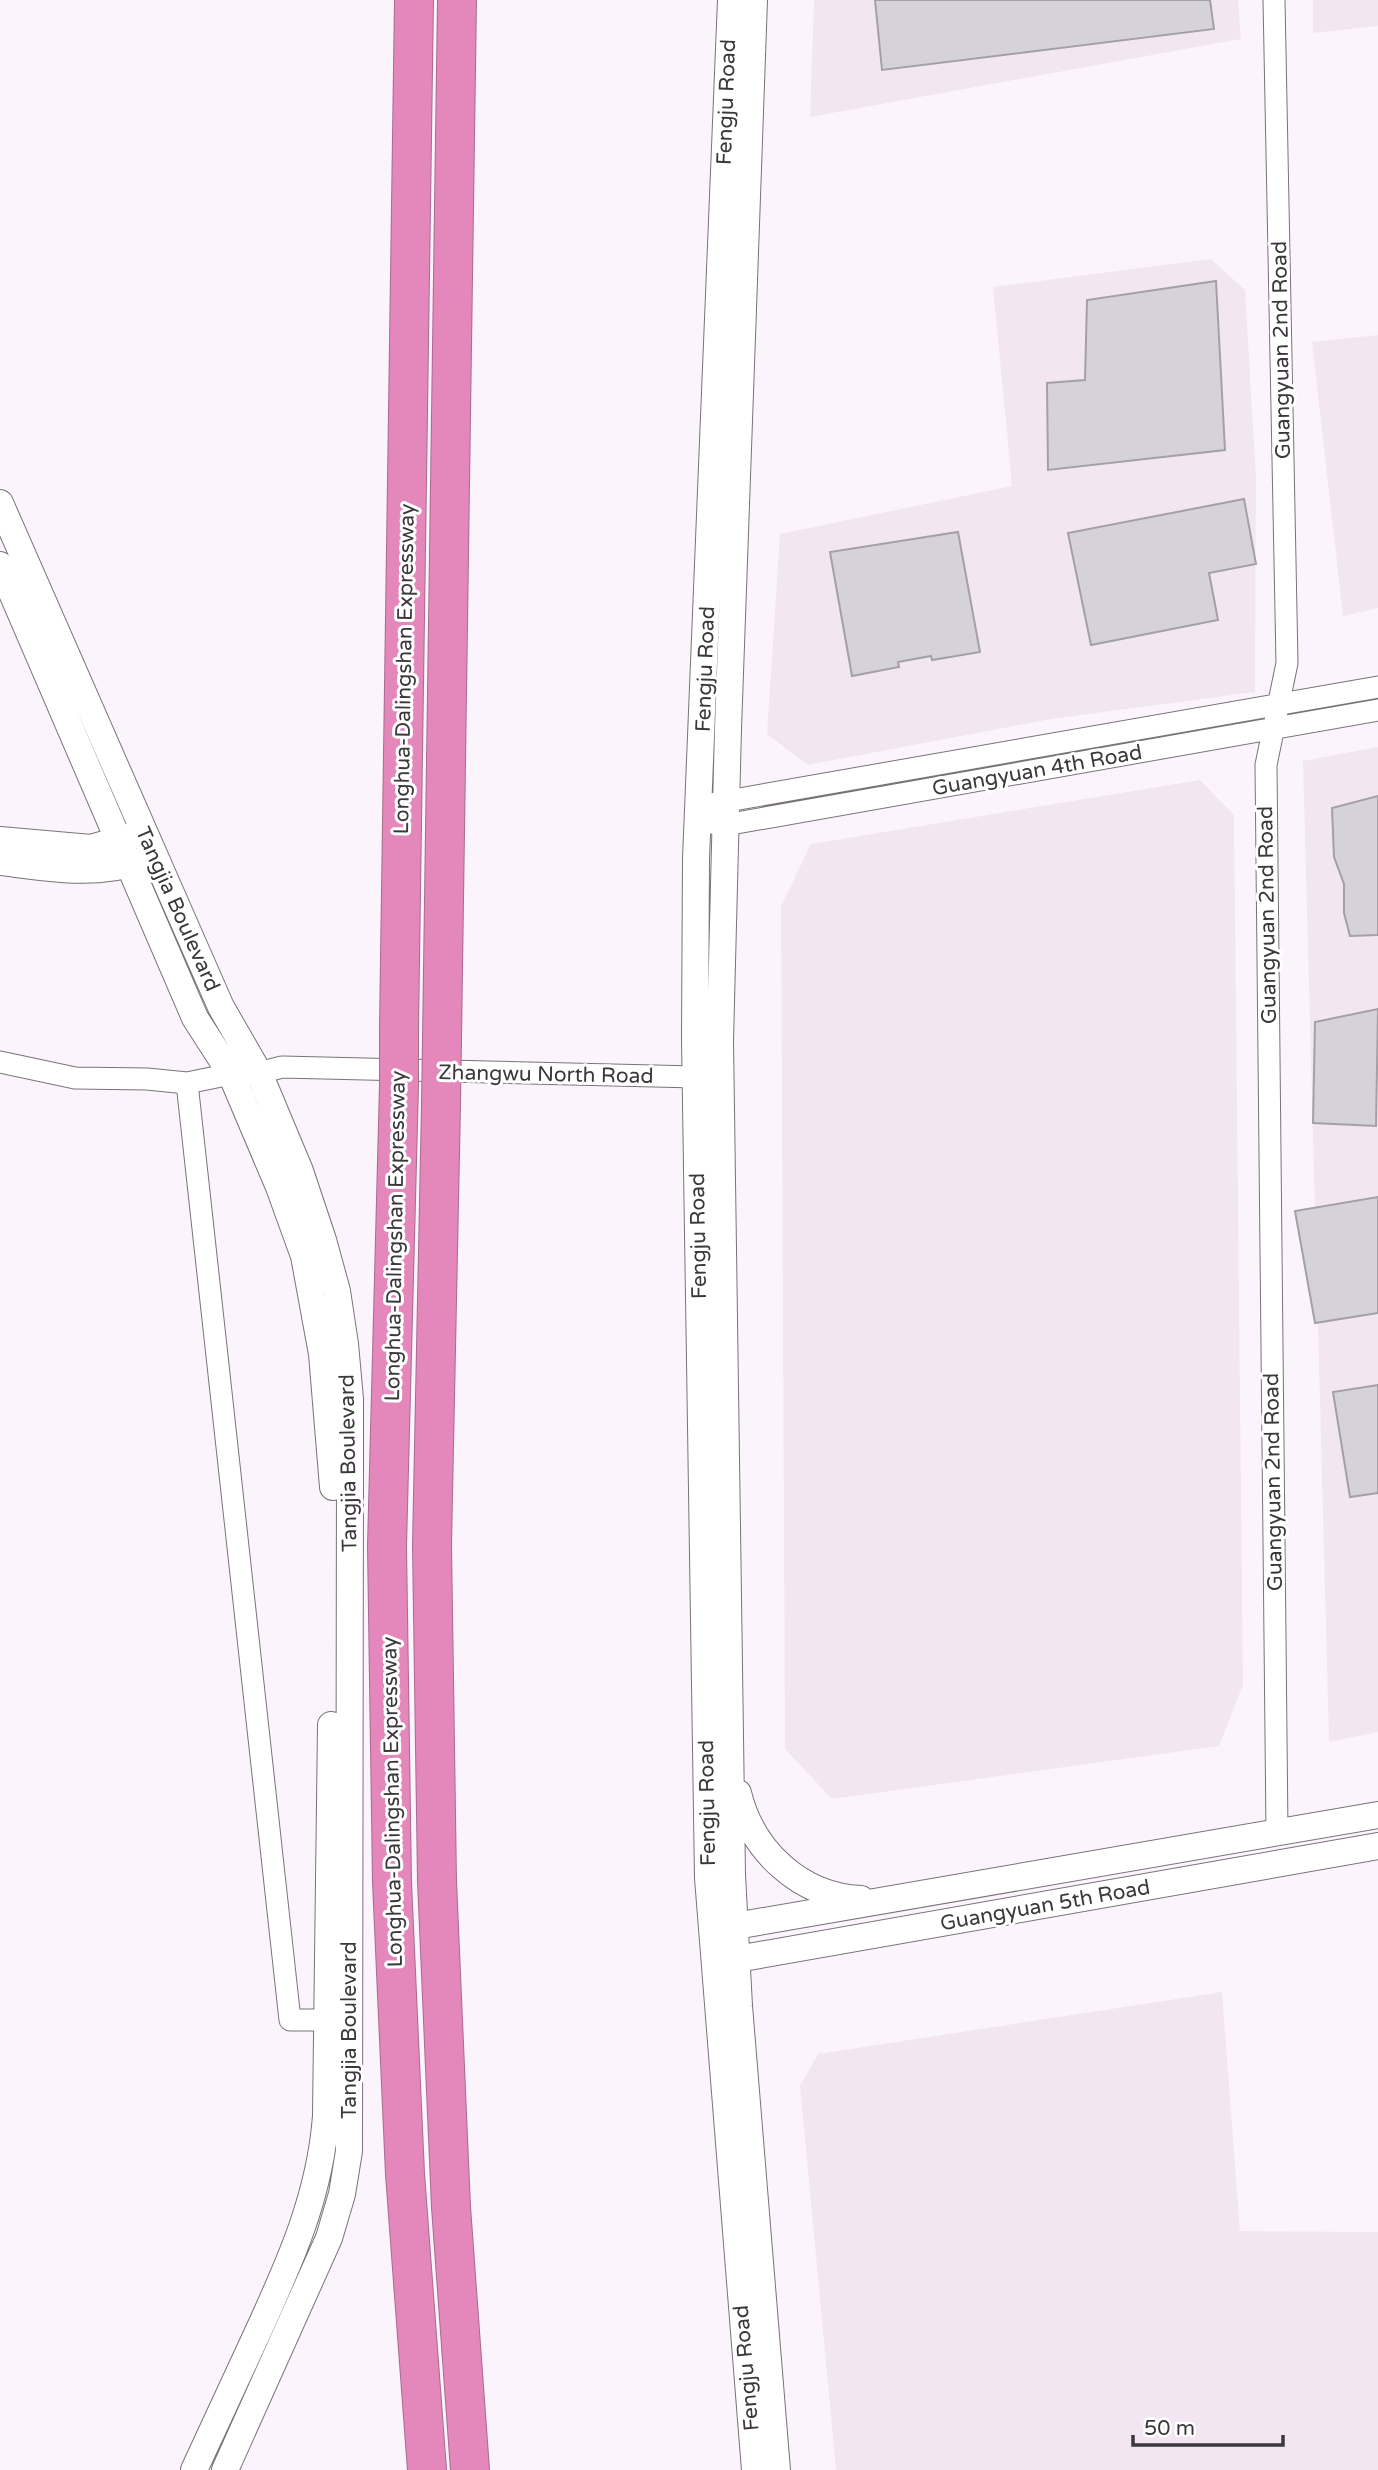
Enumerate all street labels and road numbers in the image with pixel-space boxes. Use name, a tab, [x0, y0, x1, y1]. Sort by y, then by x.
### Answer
street label: Fengju Road	[712, 39, 741, 166]
street label: Guangyuan 2nd Road	[1267, 241, 1296, 459]
street label: Longhua-Dalingshan Expressway	[389, 503, 420, 835]
street label: Fengju Road	[691, 606, 720, 733]
street label: Guangyuan 4th Road	[930, 740, 1144, 801]
street label: Guangyuan 2nd Road	[1253, 806, 1282, 1024]
street label: Tangjia Boulevard	[130, 823, 225, 995]
street label: Zhangwu North Road	[438, 1060, 654, 1089]
street label: Longhua-Dalingshan Expressway	[380, 1070, 411, 1402]
street label: Fengju Road	[685, 1173, 712, 1299]
street label: Guangyuan 2nd Road	[1259, 1373, 1288, 1591]
street label: Tangjia Boulevard	[334, 1374, 363, 1552]
street label: Longhua-Dalingshan Expressway	[377, 1636, 408, 1968]
street label: Fengju Road	[694, 1740, 721, 1866]
street label: Guangyuan 5th Road	[938, 1875, 1152, 1936]
street label: Tangjia Boulevard	[337, 1941, 362, 2119]
street label: Fengju Road	[729, 2304, 764, 2432]

